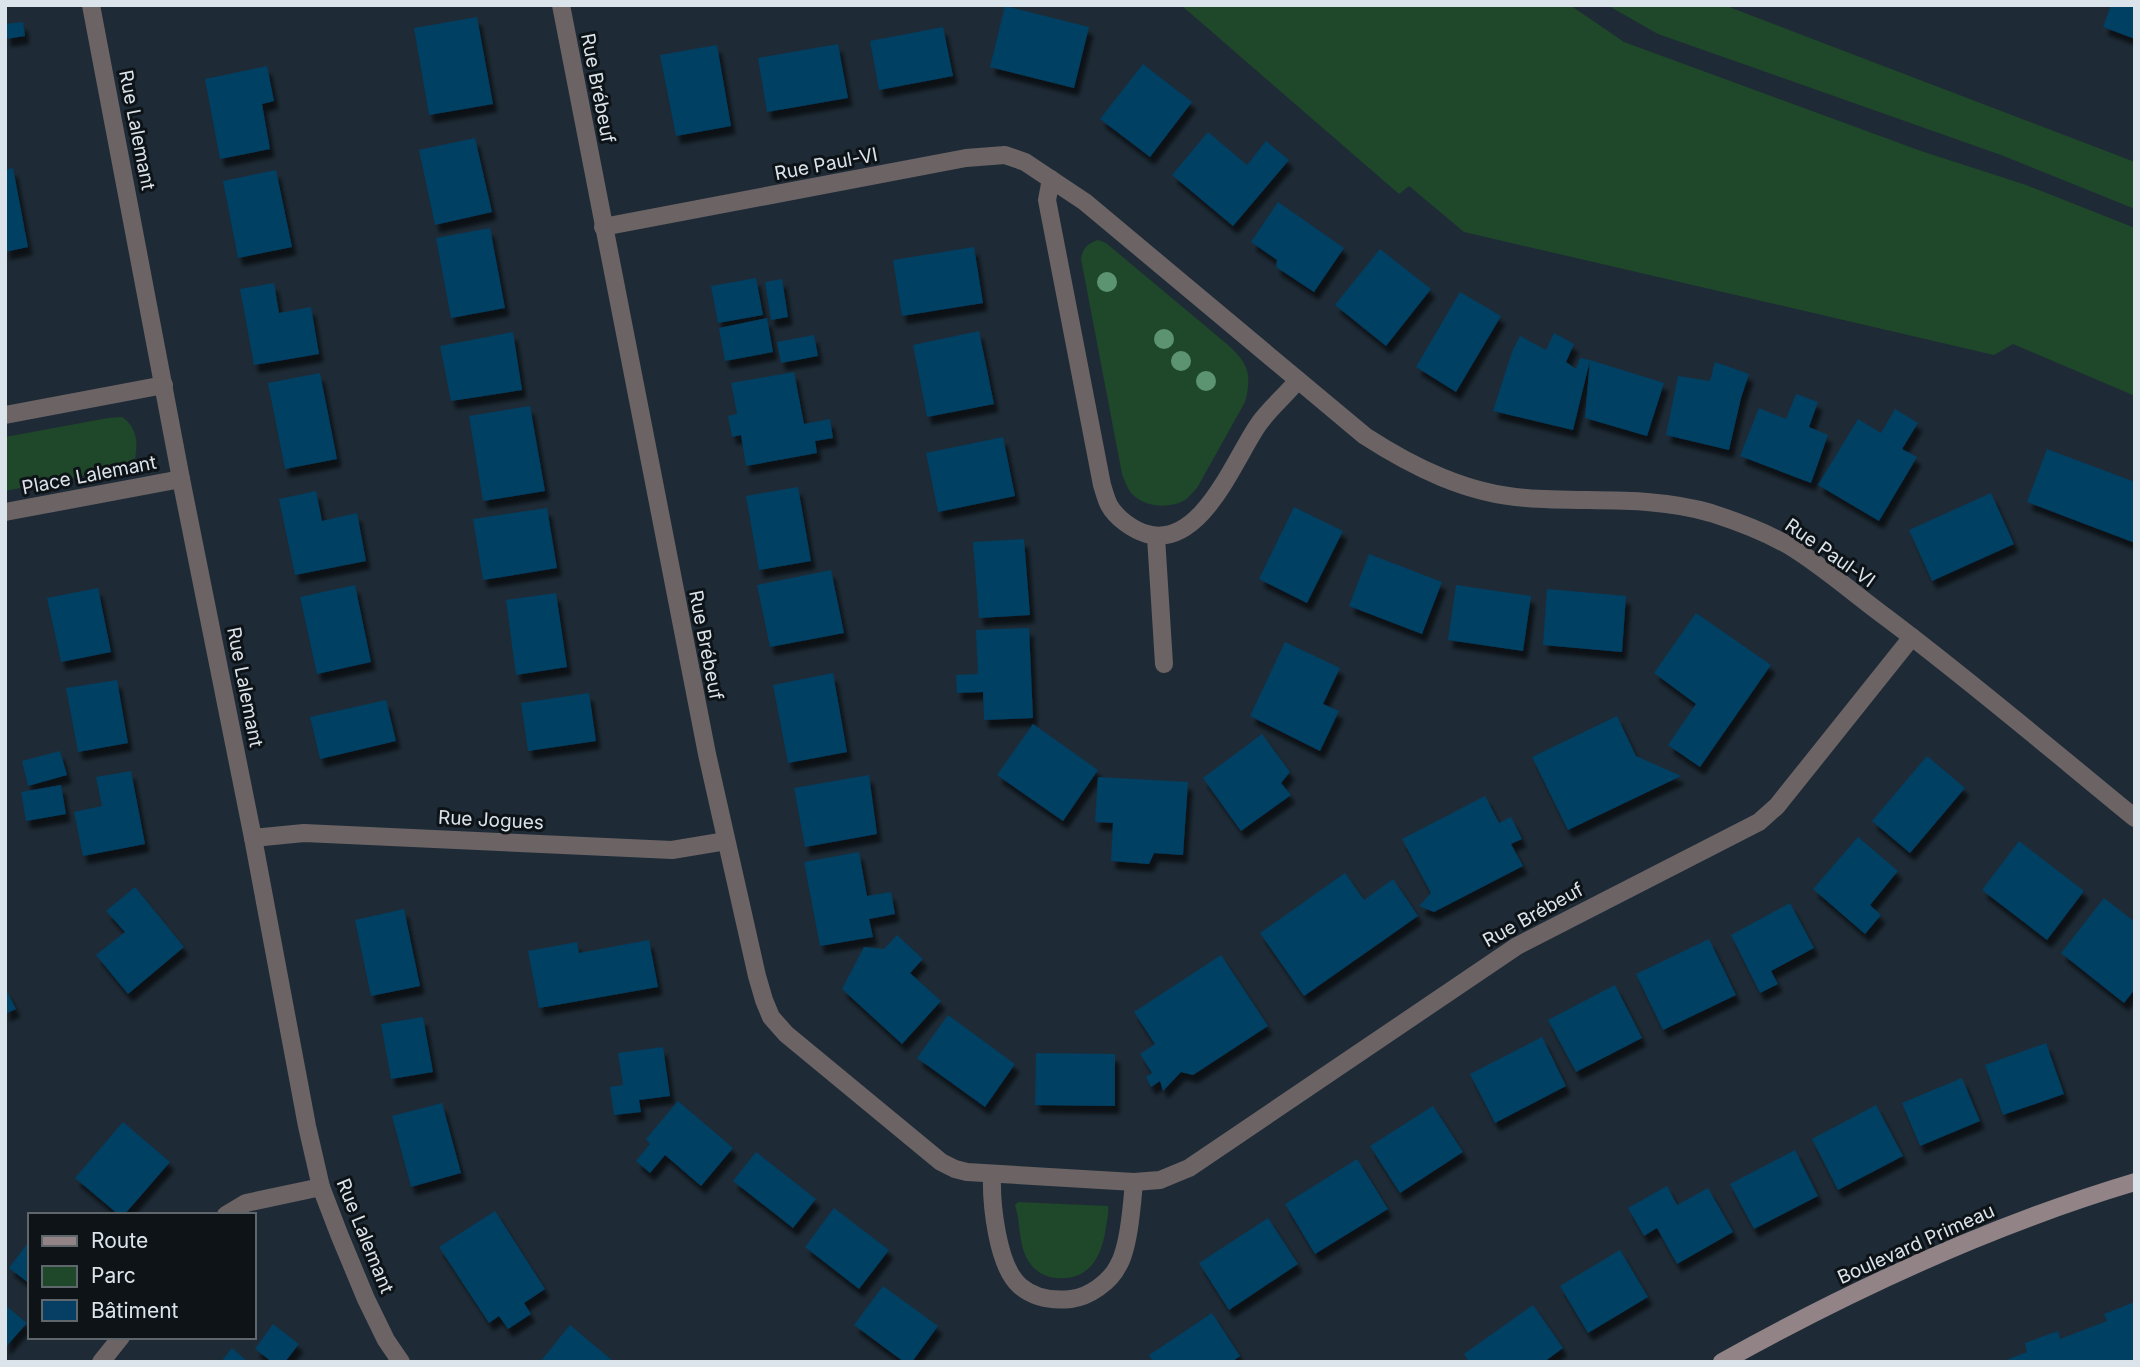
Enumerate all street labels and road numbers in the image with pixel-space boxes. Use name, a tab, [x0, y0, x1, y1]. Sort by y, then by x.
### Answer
street label: Rue Brébeuf	[576, 31, 620, 145]
street label: Rue Lalemant	[114, 68, 160, 192]
street label: Rue Paul-VI	[773, 143, 879, 185]
street label: Place Lalemant	[20, 451, 158, 499]
street label: Rue Paul-VI	[1781, 514, 1879, 592]
street label: Rue Brébeuf	[684, 588, 728, 702]
street label: Rue Lalemant	[222, 625, 268, 749]
street label: Rue Jogues	[437, 806, 545, 834]
street label: Rue Brébeuf	[1479, 878, 1587, 952]
street label: Rue Lalemant	[332, 1175, 398, 1297]
street label: Boulevard Primeau	[1834, 1199, 1998, 1289]

